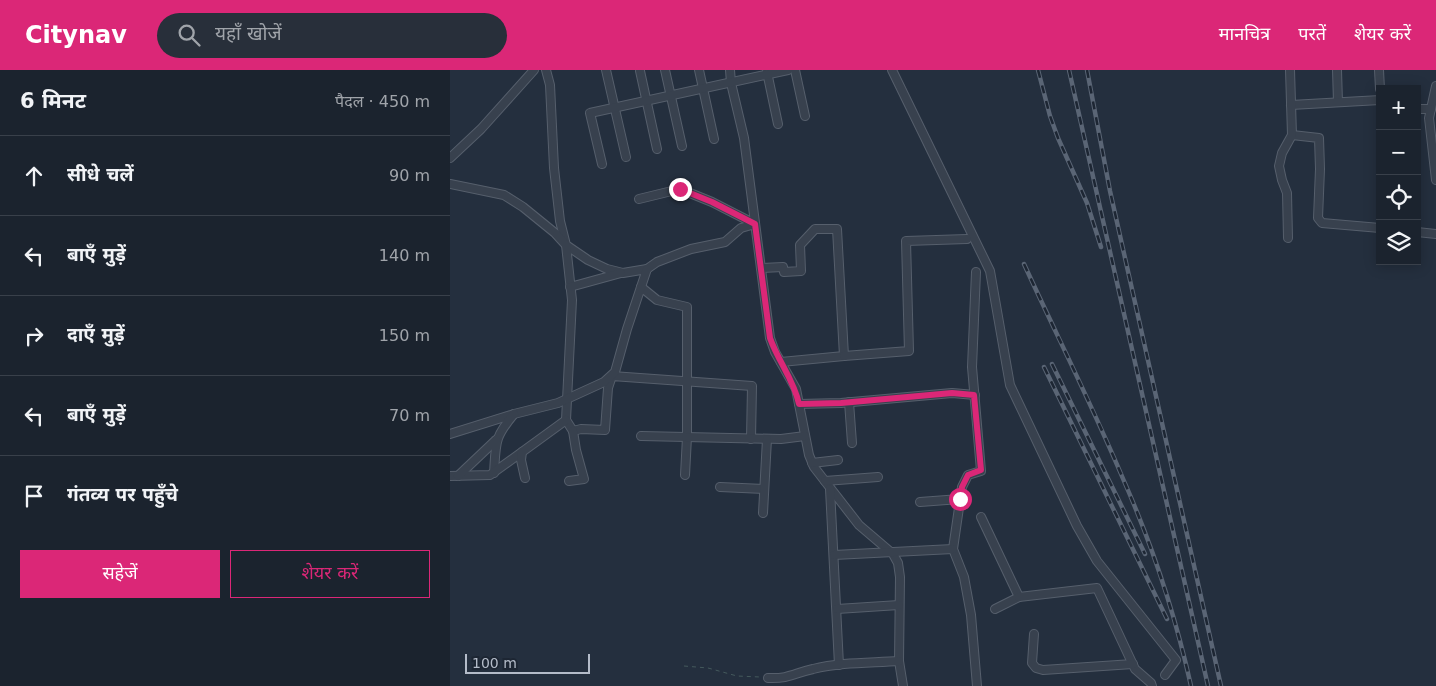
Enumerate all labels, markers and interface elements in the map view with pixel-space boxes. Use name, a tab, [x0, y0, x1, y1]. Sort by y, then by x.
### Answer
search box	[157, 13, 507, 58]
text: Citynav	[25, 21, 127, 49]
icon: search	[175, 21, 203, 49]
text: यहाँ खोजें	[215, 22, 282, 44]
text: मानचित्र	[1219, 23, 1270, 44]
text: परतें	[1298, 23, 1326, 44]
text: शेयर करें	[1354, 23, 1411, 44]
map controls	[1376, 85, 1421, 265]
button: +	[1376, 85, 1421, 130]
text: 6 मिनट	[20, 89, 86, 113]
text: पैदल · 450 m	[335, 92, 430, 111]
button: −	[1376, 130, 1421, 175]
icon: ahead	[20, 162, 48, 190]
text: सीधे चलें	[67, 163, 134, 185]
text: 90 m	[389, 166, 430, 185]
button: locate	[1376, 175, 1421, 220]
route end	[669, 178, 692, 201]
button: layers	[1376, 220, 1421, 265]
icon: left	[20, 242, 48, 270]
text: बाएँ मुड़ें	[67, 243, 126, 265]
text: 140 m	[379, 246, 430, 265]
icon: right	[20, 322, 48, 350]
text: दाएँ मुड़ें	[67, 323, 125, 345]
text: 150 m	[379, 326, 430, 345]
icon: left	[20, 402, 48, 430]
text: बाएँ मुड़ें	[67, 403, 126, 425]
text: 70 m	[389, 406, 430, 425]
icon: arrive	[20, 482, 48, 510]
text: गंतव्य पर पहुँचे	[67, 483, 178, 505]
route start	[949, 488, 972, 511]
button: सहेजें	[20, 550, 220, 598]
button: शेयर करें	[230, 550, 430, 598]
scale bar	[465, 651, 590, 674]
text: 100 m	[472, 655, 517, 671]

